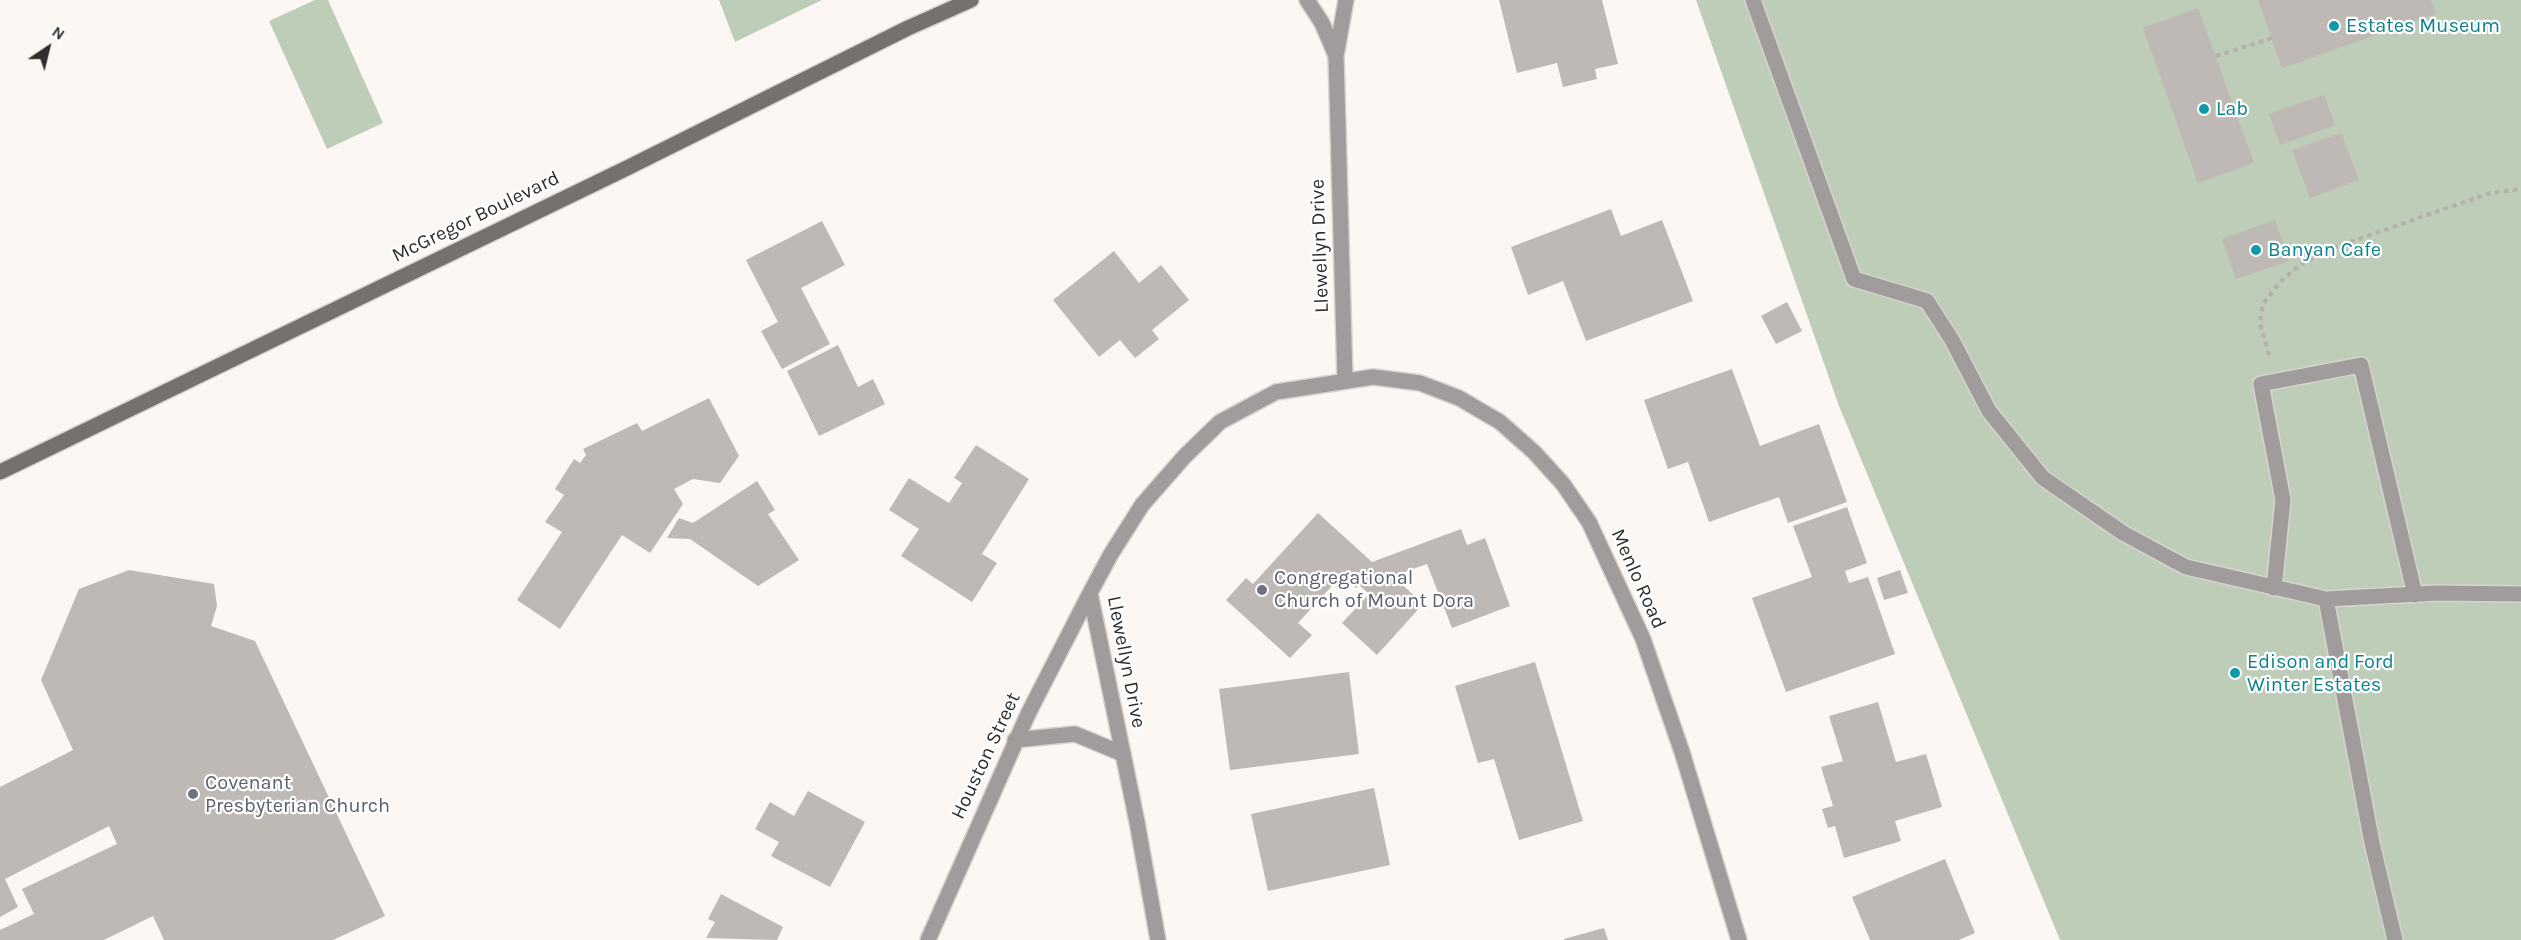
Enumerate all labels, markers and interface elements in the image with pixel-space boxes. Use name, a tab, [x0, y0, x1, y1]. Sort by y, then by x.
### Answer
place label: Estates Museum	[2346, 14, 2500, 38]
north arrow	[18, 18, 78, 78]
marker: Estates Museum	[2327, 19, 2341, 33]
text: N	[48, 22, 69, 44]
place label: Lab	[2216, 97, 2248, 121]
marker: Lab	[2197, 102, 2211, 116]
street label: McGregor Boulevard	[388, 166, 564, 268]
street label: Llewellyn Drive	[1306, 179, 1334, 313]
place label: Banyan Cafe	[2268, 238, 2381, 262]
marker: Banyan Cafe	[2249, 243, 2263, 257]
street label: Menlo Road	[1605, 525, 1671, 633]
place label: Congregational Church of Mount Dora	[1274, 566, 1474, 613]
marker: Congregational Church of Mount Dora	[1255, 583, 1269, 597]
street label: Llewellyn Drive	[1101, 594, 1151, 730]
place label: Edison and Ford Winter Estates	[2247, 650, 2394, 697]
marker: Edison and Ford Winter Estates	[2228, 666, 2242, 680]
street label: Houston Street	[946, 689, 1026, 823]
place label: Covenant Presbyterian Church	[205, 771, 390, 818]
marker: Covenant Presbyterian Church	[186, 787, 200, 801]

